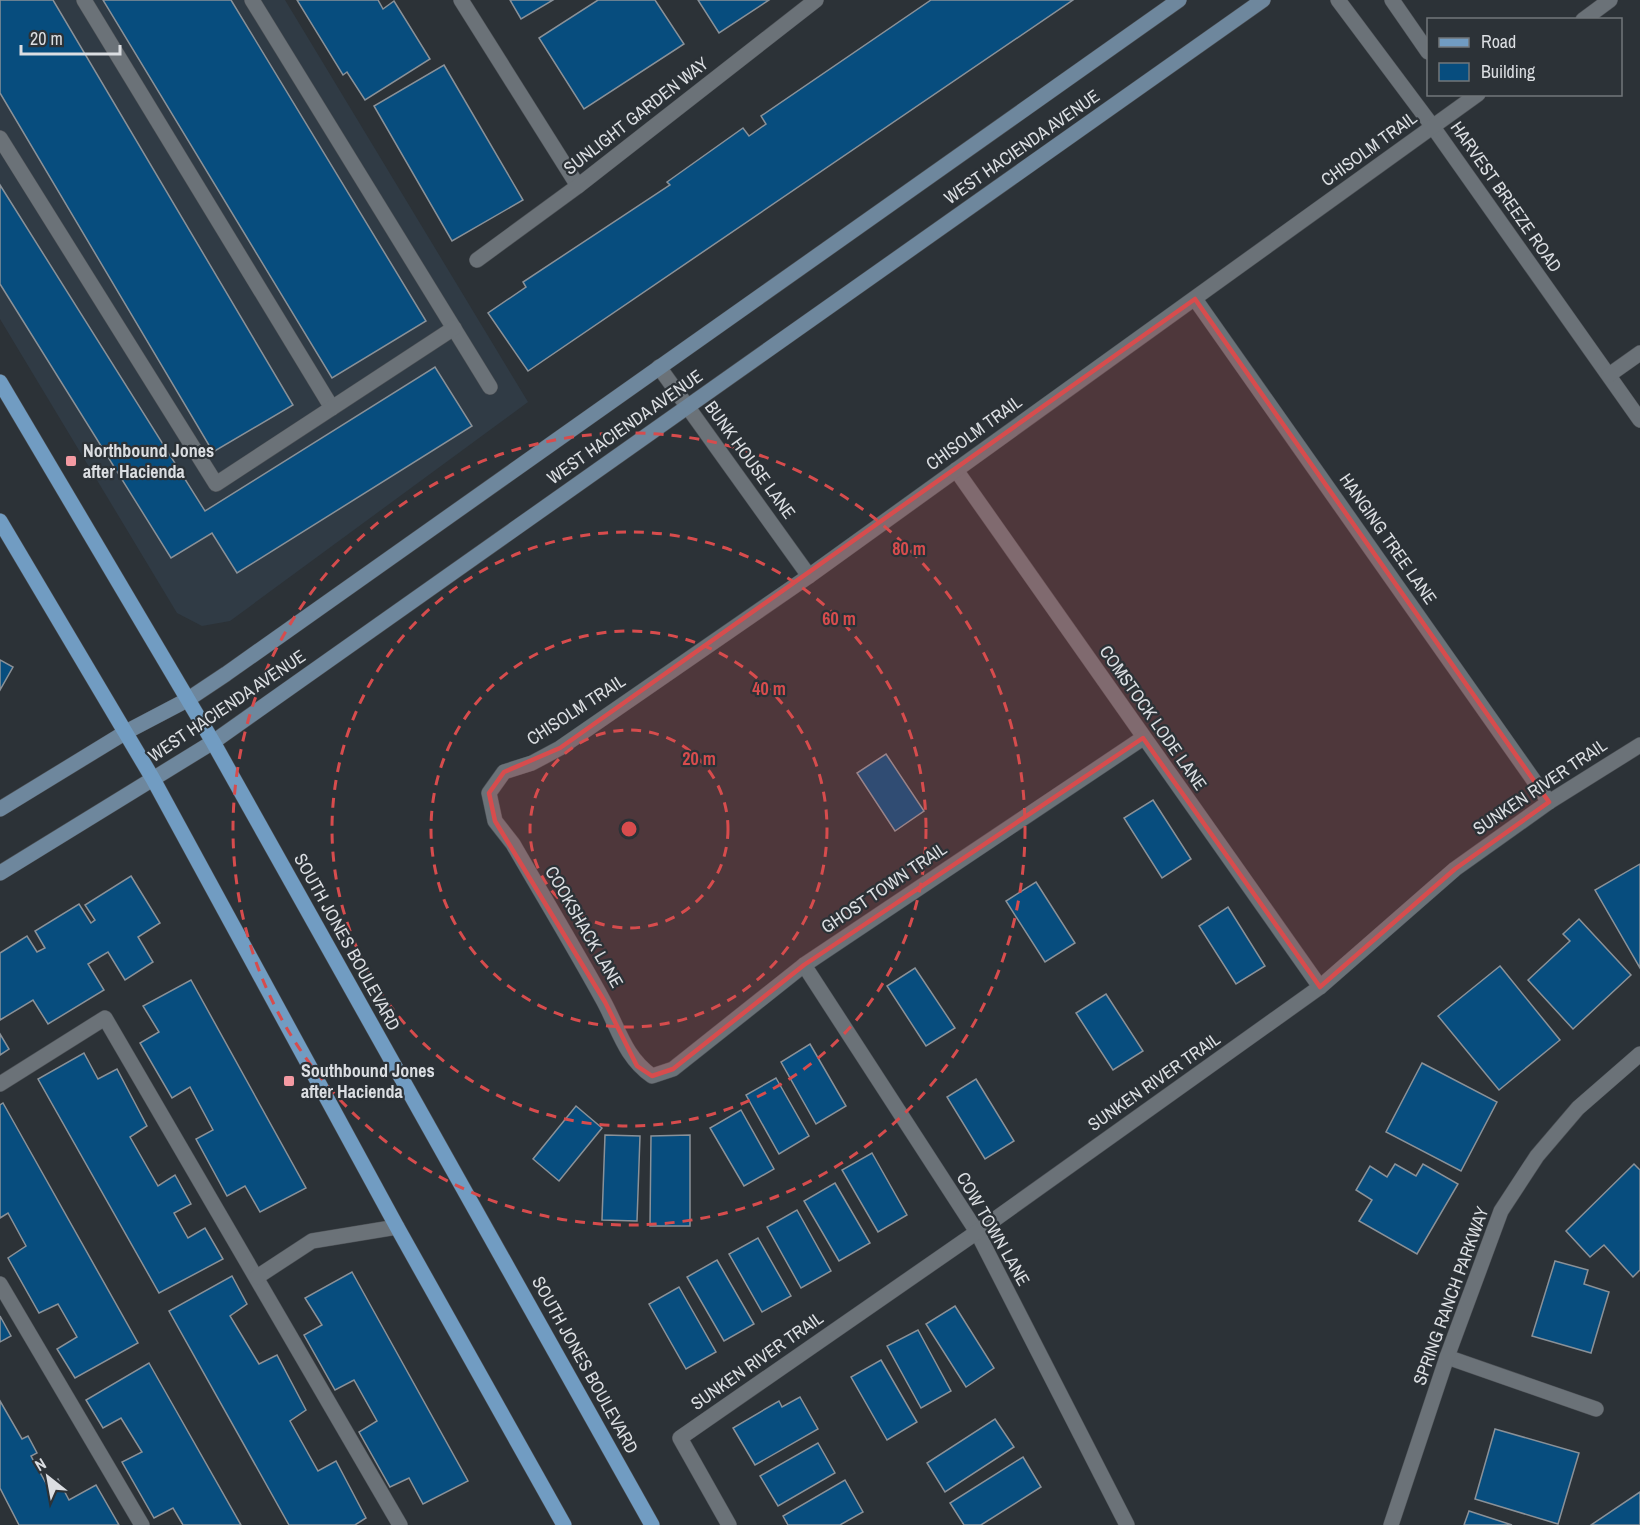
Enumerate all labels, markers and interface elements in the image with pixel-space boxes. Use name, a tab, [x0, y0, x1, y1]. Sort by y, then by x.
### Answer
scale bar	[21, 18, 120, 56]
legend	[1427, 18, 1622, 96]
text: 20 m	[30, 26, 63, 51]
text: Road	[1481, 29, 1516, 54]
street label: SUNLIGHT GARDEN WAY	[558, 51, 714, 180]
text: Building	[1481, 59, 1536, 84]
street label: WEST HACIENDA AVENUE	[939, 83, 1105, 210]
street label: CHISOLM TRAIL	[1316, 105, 1422, 192]
street label: HARVEST BREEZE ROAD	[1445, 116, 1568, 277]
street label: WEST HACIENDA AVENUE	[542, 363, 708, 490]
street label: CHISOLM TRAIL	[921, 389, 1027, 476]
street label: BUNK HOUSE LANE	[699, 396, 802, 524]
place label: Northbound Jones after Hacienda	[83, 438, 214, 484]
marker: Northbound Jones after Hacienda	[64, 454, 78, 468]
street label: HANGING TREE LANE	[1334, 468, 1443, 609]
text: 80 m	[892, 536, 926, 561]
text: 60 m	[822, 606, 856, 631]
street label: COMSTOCK LODE LANE	[1094, 640, 1213, 795]
street label: WEST HACIENDA AVENUE	[143, 644, 310, 768]
street label: CHISOLM TRAIL	[522, 668, 630, 751]
text: 40 m	[752, 676, 786, 701]
street label: SUNKEN RIVER TRAIL	[1468, 732, 1612, 841]
text: 20 m	[682, 746, 716, 771]
centre of rings	[619, 819, 639, 839]
street label: GHOST TOWN TRAIL	[816, 836, 951, 939]
street label: SOUTH JONES BOULEVARD	[288, 849, 407, 1035]
street label: COOKSHACK LANE	[539, 861, 630, 992]
street label: SUNKEN RIVER TRAIL	[1082, 1026, 1225, 1137]
place label: Southbound Jones after Hacienda	[301, 1058, 435, 1104]
marker: Southbound Jones after Hacienda	[282, 1074, 296, 1088]
street label: COW TOWN LANE	[951, 1167, 1036, 1290]
street label: SPRING RANCH PARKWAY	[1407, 1203, 1495, 1389]
street label: SOUTH JONES BOULEVARD	[526, 1272, 645, 1458]
street label: SUNKEN RIVER TRAIL	[685, 1305, 828, 1416]
north arrow	[18, 1447, 78, 1507]
text: N	[31, 1452, 50, 1476]

